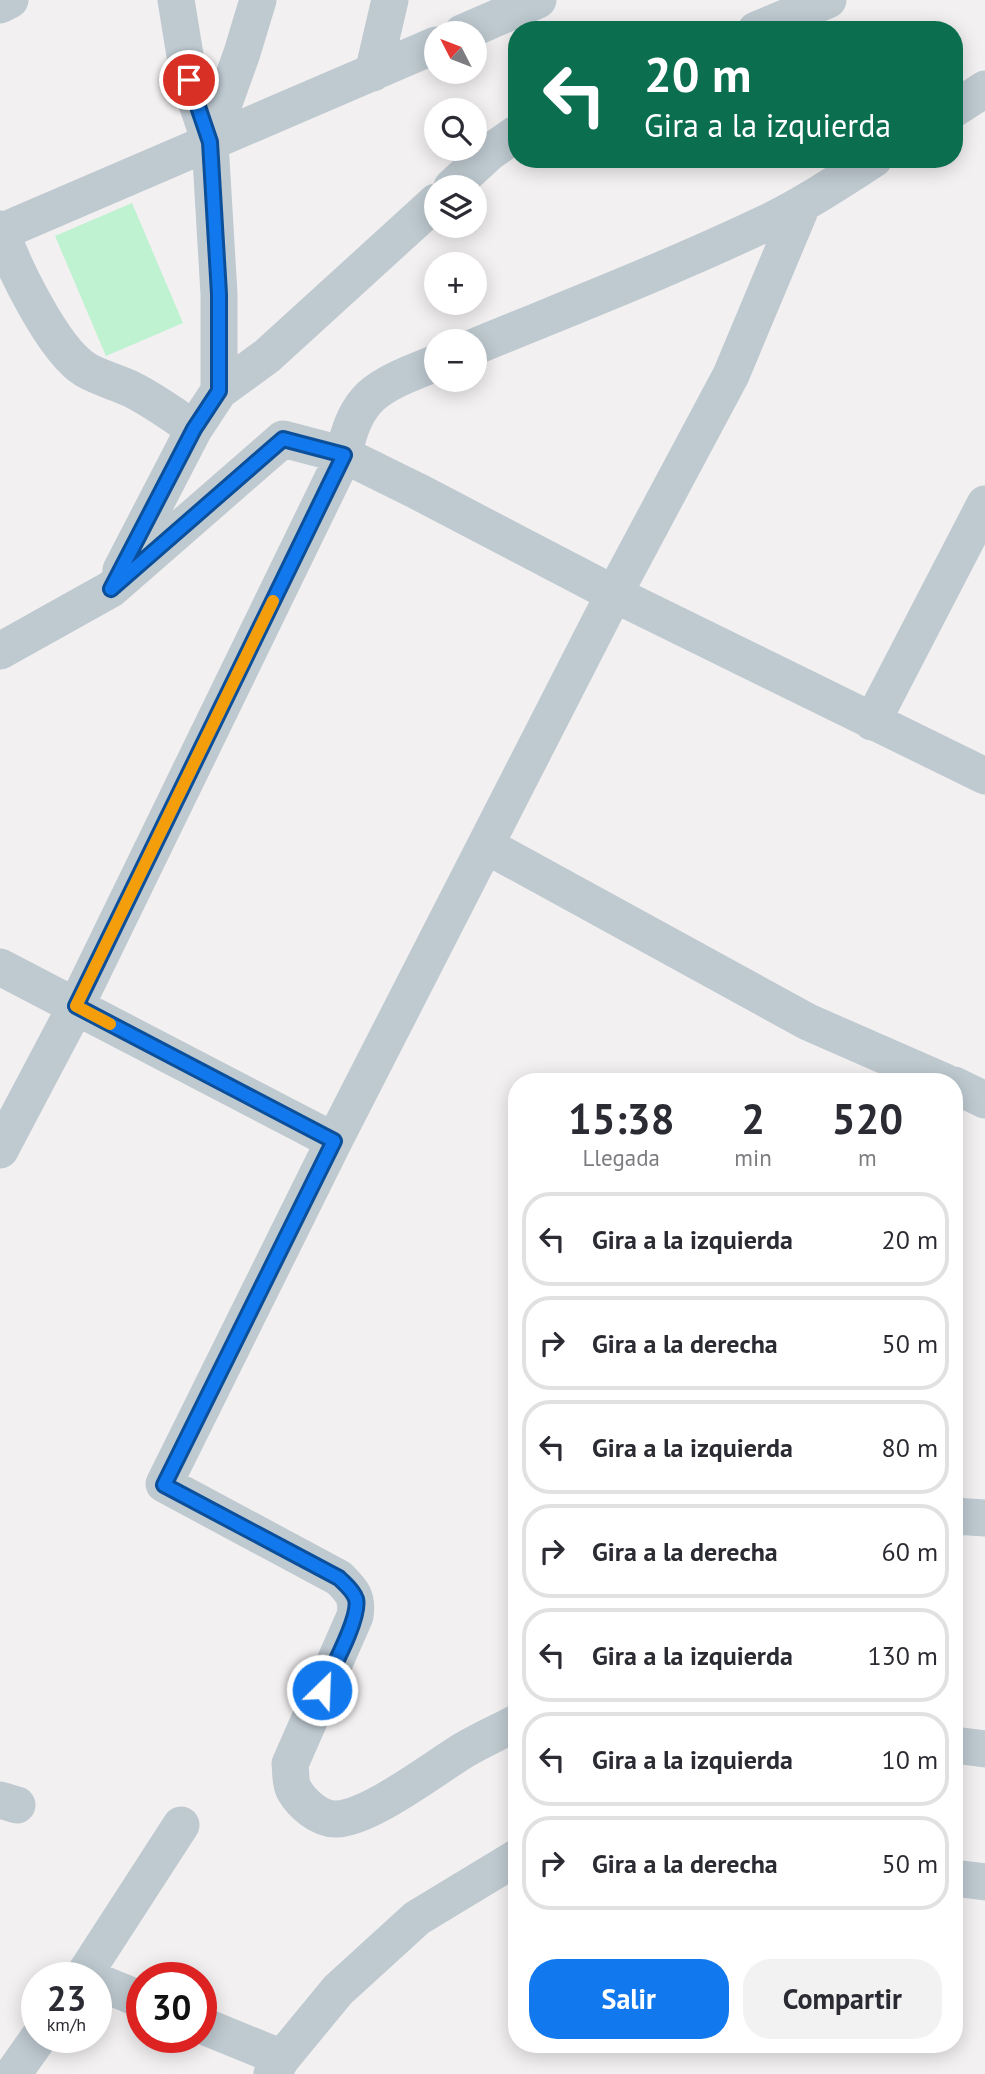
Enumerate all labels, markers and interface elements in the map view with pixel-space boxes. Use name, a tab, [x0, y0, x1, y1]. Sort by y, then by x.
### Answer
north arrow	[424, 21, 486, 84]
map controls	[424, 21, 487, 392]
text: 20 m	[644, 42, 751, 106]
icon: left	[529, 49, 620, 140]
pin	[159, 50, 219, 110]
icon: arrive	[170, 61, 208, 99]
button: search	[424, 98, 487, 161]
text: Gira a la izquierda	[644, 104, 891, 146]
button: layers	[424, 175, 487, 238]
button: +	[424, 252, 487, 315]
button: −	[424, 329, 487, 392]
text: 15:38	[568, 1091, 674, 1146]
text: 2	[741, 1091, 765, 1146]
text: 520	[832, 1091, 903, 1146]
text: Llegada	[582, 1143, 660, 1172]
text: min	[734, 1143, 772, 1172]
text: m	[858, 1143, 877, 1172]
icon: left	[533, 1220, 571, 1258]
text: Gira a la izquierda	[592, 1223, 793, 1256]
text: 20 m	[882, 1223, 938, 1256]
icon: right	[533, 1324, 571, 1362]
text: Gira a la derecha	[592, 1327, 778, 1360]
text: 50 m	[882, 1327, 938, 1360]
icon: left	[533, 1428, 571, 1466]
text: Gira a la izquierda	[592, 1431, 793, 1464]
text: 80 m	[882, 1431, 938, 1464]
icon: right	[533, 1532, 571, 1570]
text: Gira a la derecha	[592, 1535, 778, 1568]
text: 60 m	[882, 1535, 938, 1568]
icon: left	[533, 1636, 571, 1674]
text: Gira a la izquierda	[592, 1639, 793, 1672]
text: 130 m	[867, 1639, 938, 1672]
position arrow	[285, 1653, 359, 1727]
icon: left	[533, 1740, 571, 1778]
text: Gira a la izquierda	[592, 1743, 793, 1776]
text: 10 m	[882, 1743, 938, 1776]
icon: right	[533, 1844, 571, 1882]
text: Gira a la derecha	[592, 1847, 778, 1880]
text: 50 m	[882, 1847, 938, 1880]
button: Salir	[529, 1959, 729, 2039]
button: Compartir	[743, 1959, 942, 2039]
speed limit sign: 30	[126, 1962, 217, 2053]
text: 23	[47, 1975, 86, 2021]
text: km/h	[47, 2013, 86, 2036]

